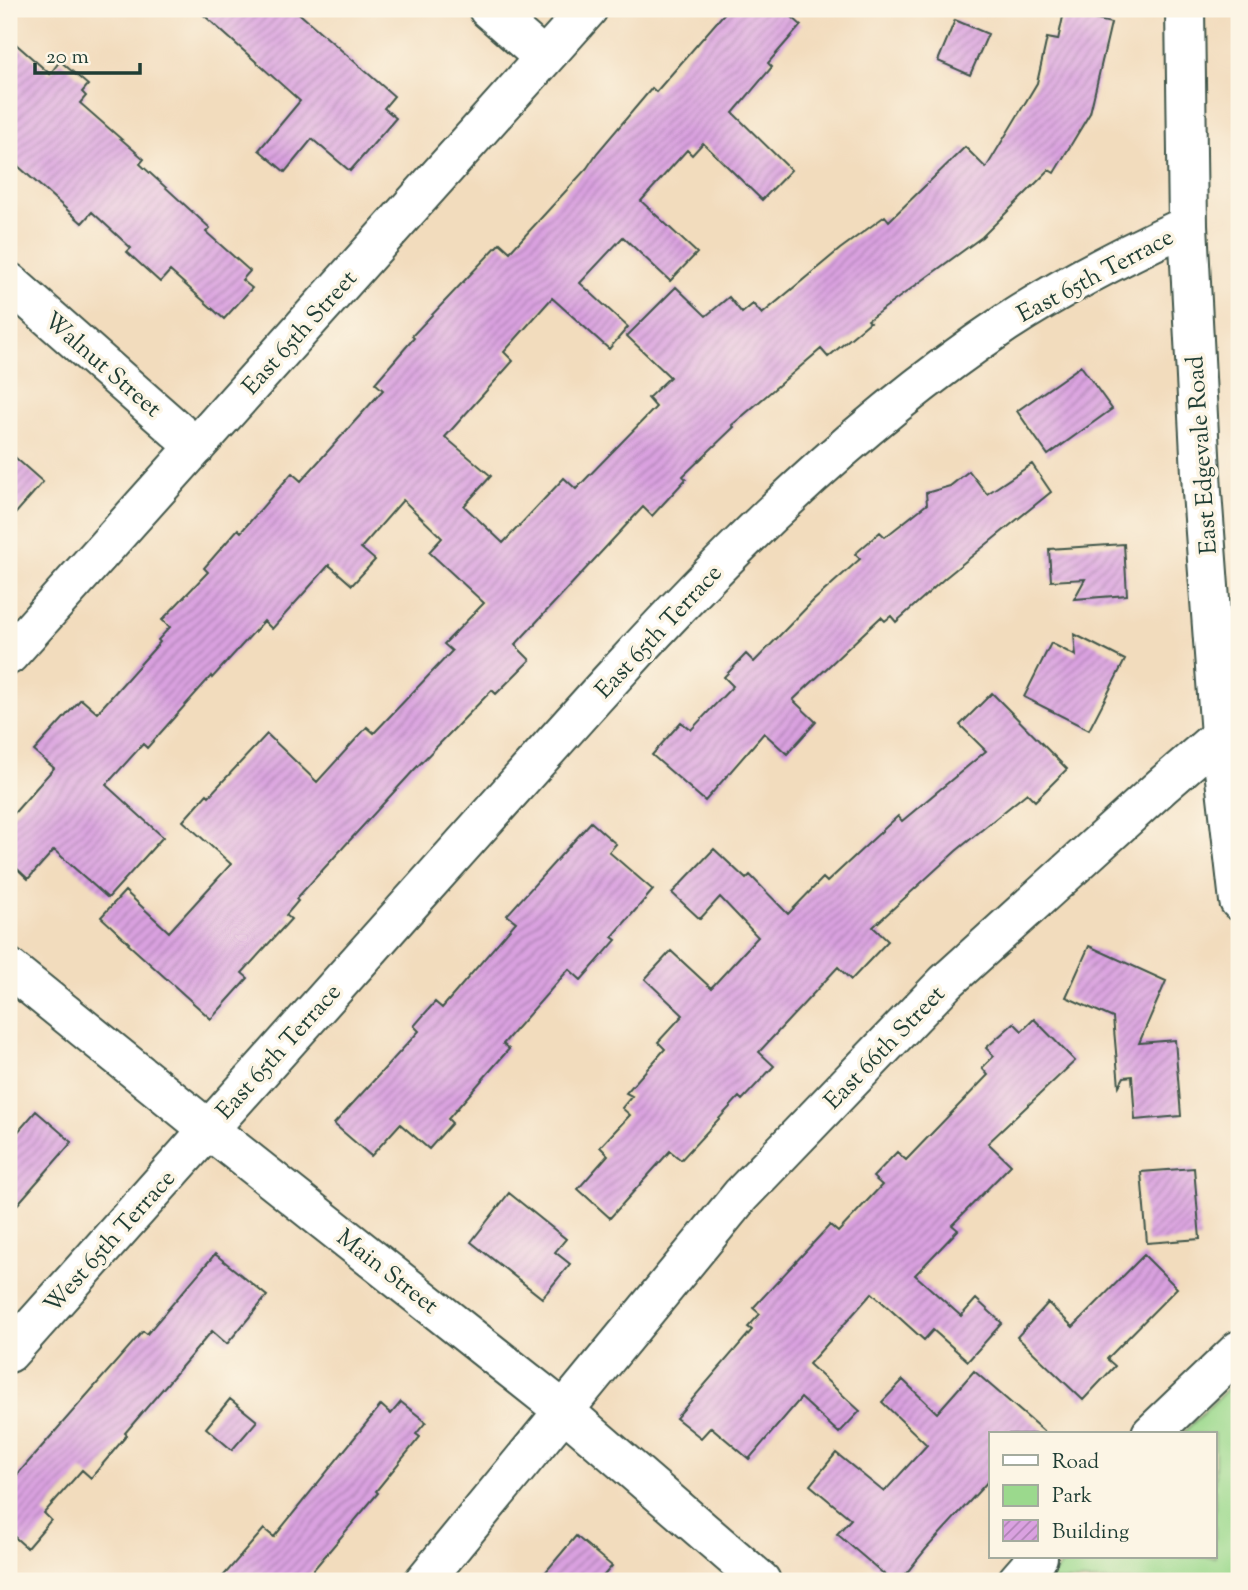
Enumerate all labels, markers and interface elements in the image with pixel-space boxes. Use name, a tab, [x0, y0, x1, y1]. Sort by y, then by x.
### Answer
scale bar	[35, 32, 140, 76]
text: 20 m	[46, 43, 89, 73]
street label: East 65th Terrace	[1012, 221, 1180, 332]
street label: East 65th Street	[235, 263, 366, 403]
street label: Walnut Street	[35, 305, 168, 426]
street label: East Edgevale Road	[1179, 354, 1227, 555]
street label: East 65th Terrace	[588, 558, 731, 707]
street label: East 65th Terrace	[209, 977, 350, 1128]
street label: East 66th Street	[817, 979, 954, 1118]
street label: West 65th Terrace	[37, 1163, 184, 1322]
street label: Main Street	[329, 1222, 445, 1323]
legend	[989, 1432, 1216, 1558]
text: Road	[1052, 1448, 1099, 1478]
text: Park	[1052, 1482, 1093, 1512]
text: Building	[1052, 1518, 1129, 1548]

